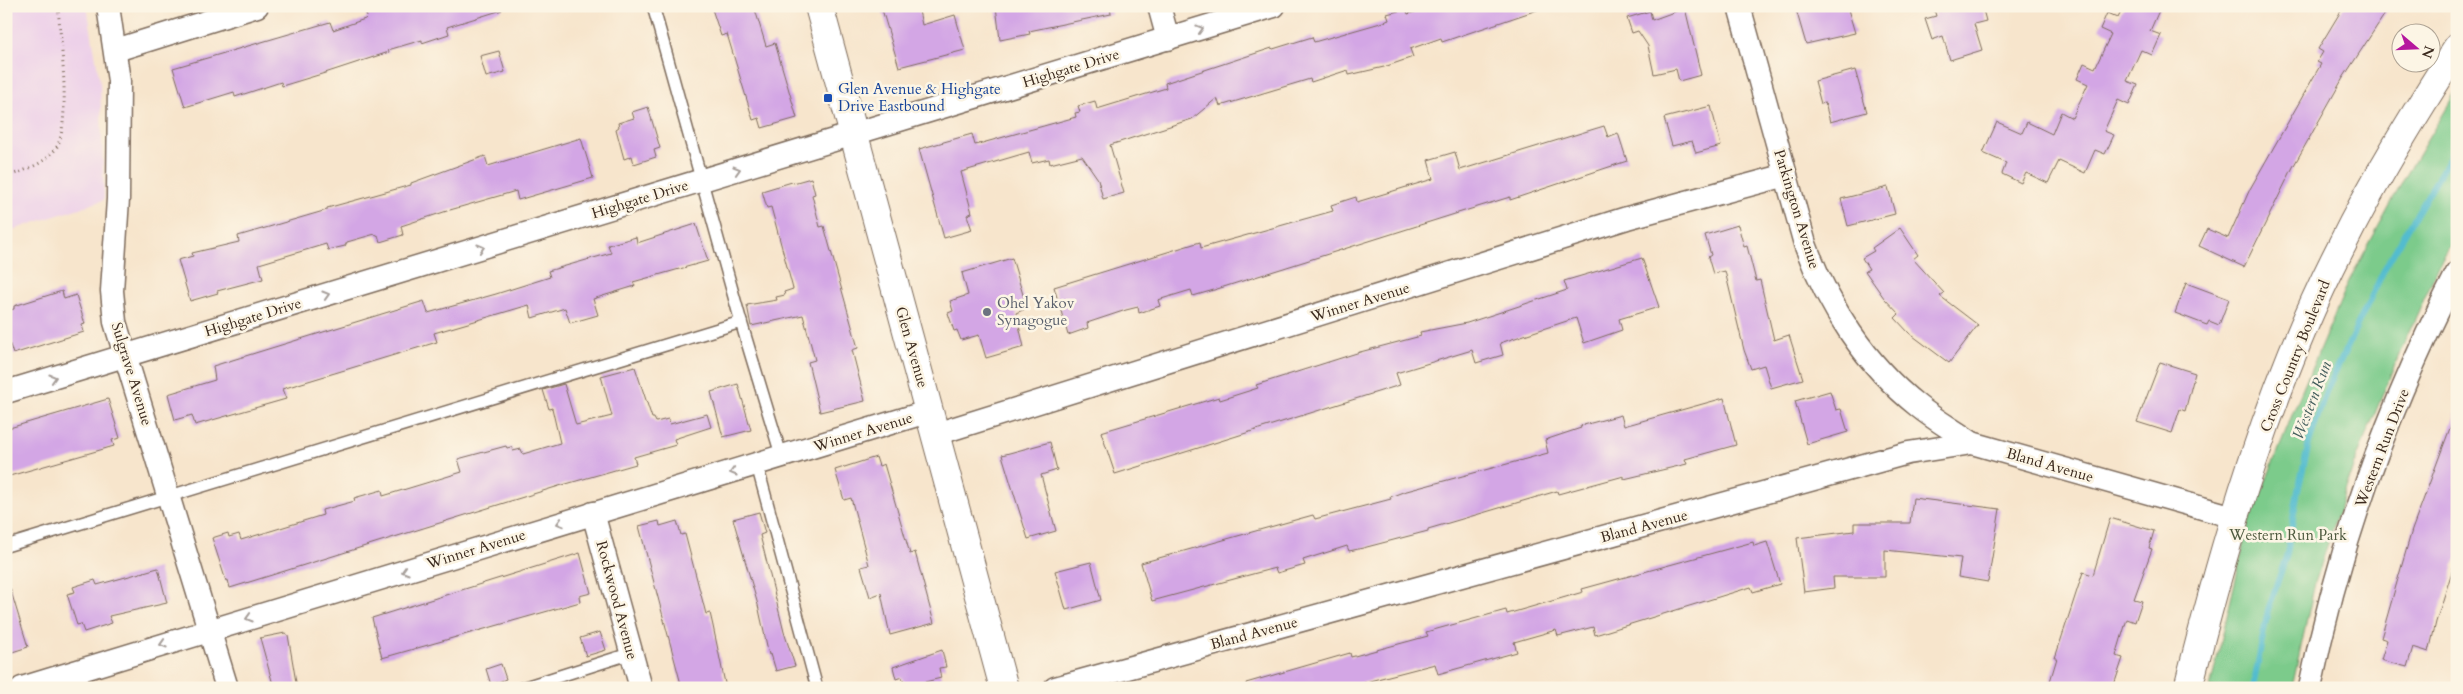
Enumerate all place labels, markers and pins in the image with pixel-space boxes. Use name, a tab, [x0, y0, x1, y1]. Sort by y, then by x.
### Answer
place label: Glen Avenue & Highgate Drive Eastbound	[838, 79, 1001, 116]
marker: Glen Avenue & Highgate Drive Eastbound	[822, 92, 834, 104]
place label: Ohel Yakov Synagogue	[997, 293, 1075, 330]
marker: Ohel Yakov Synagogue	[981, 306, 993, 318]

